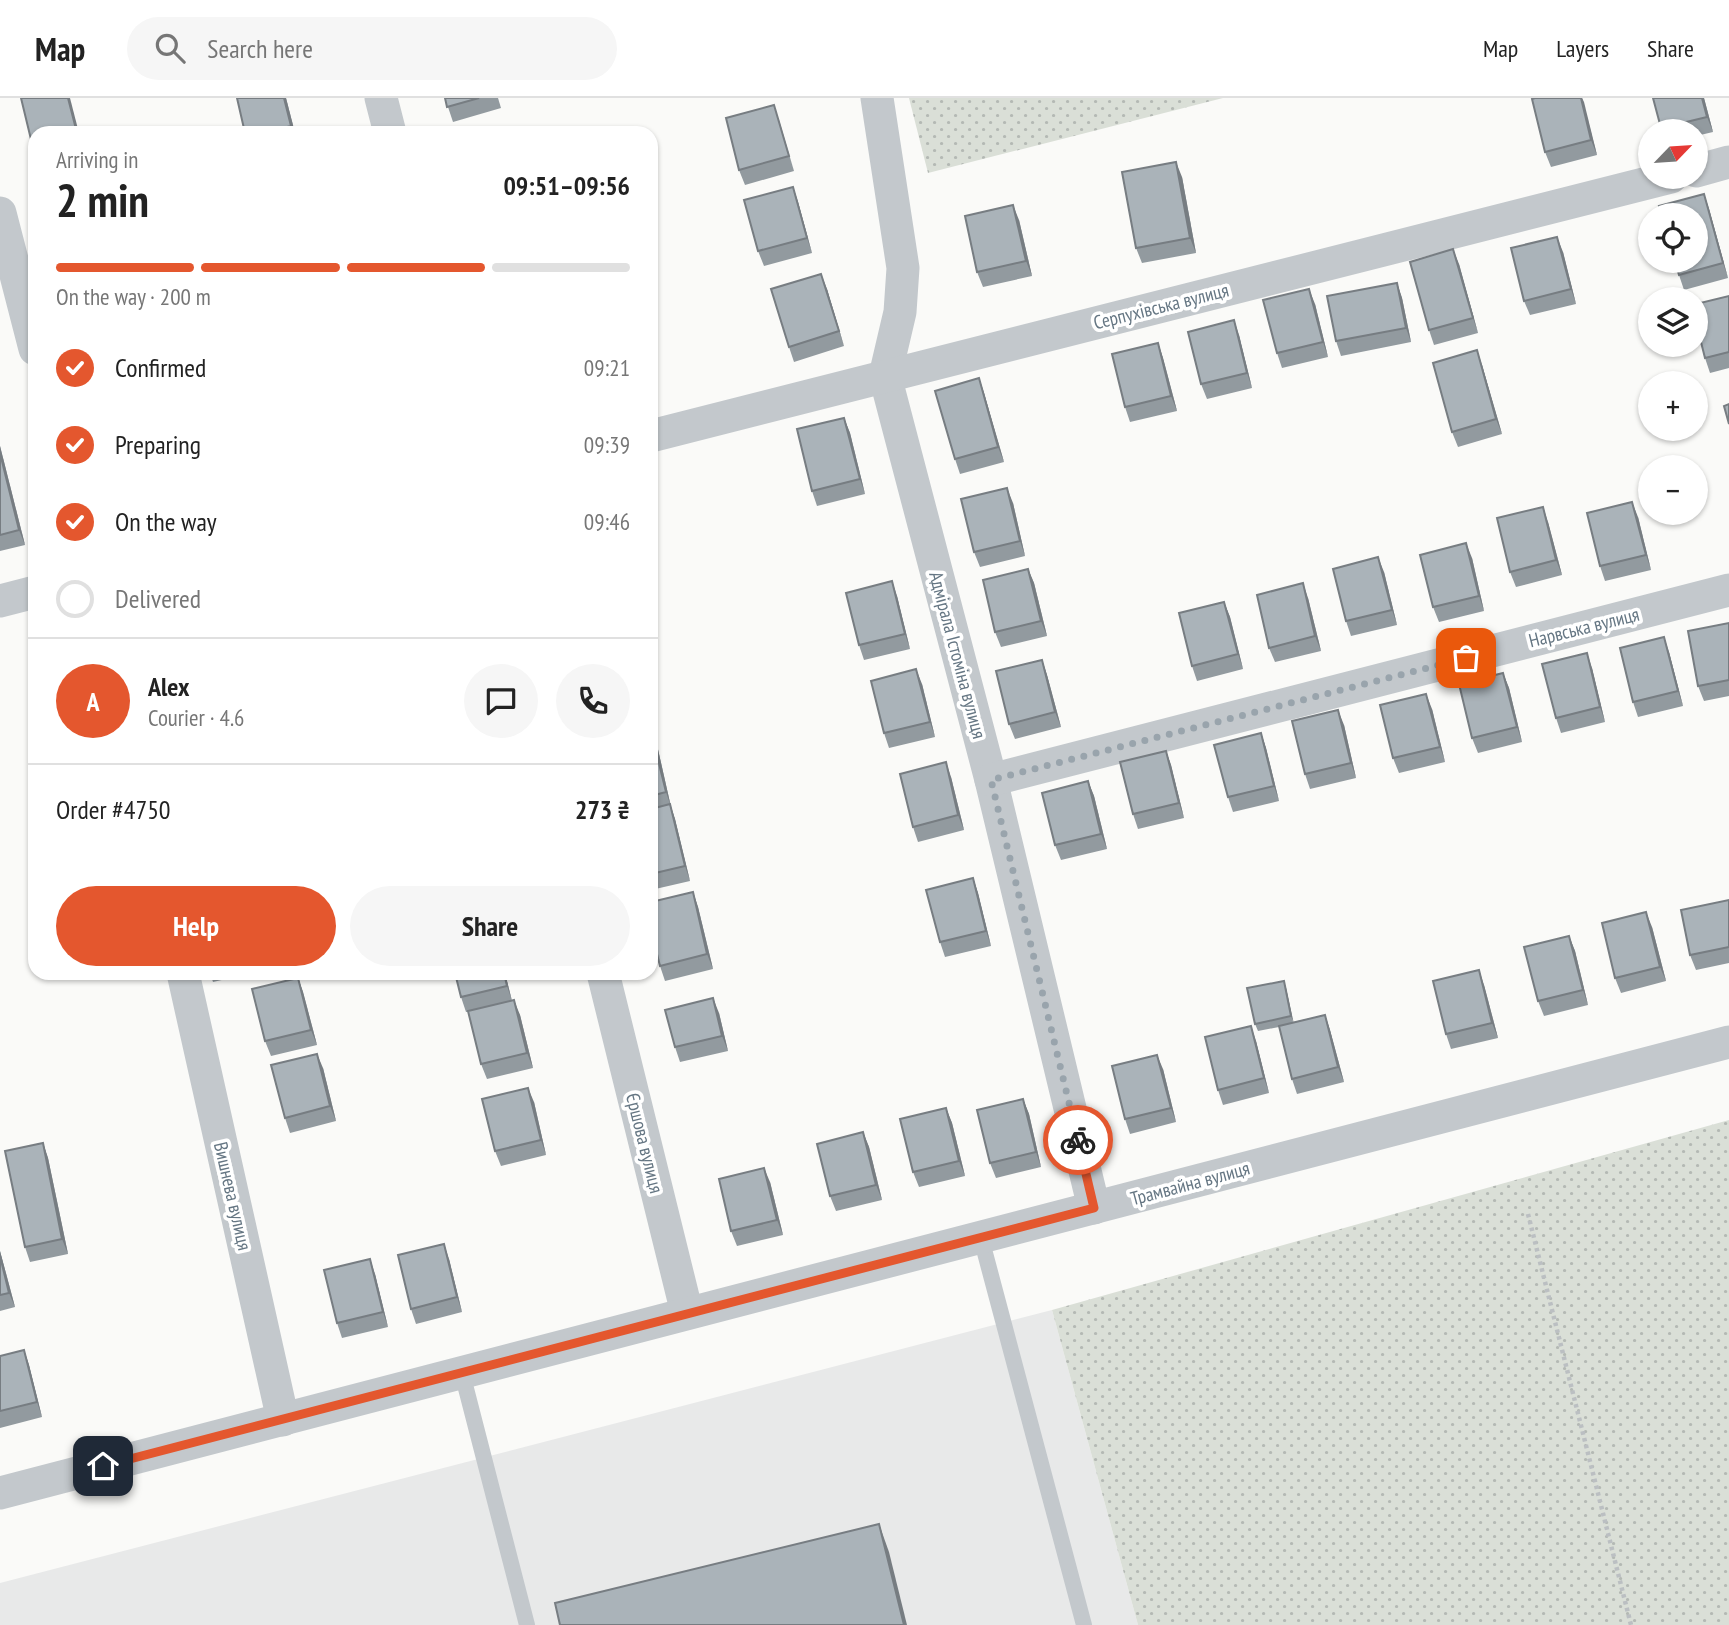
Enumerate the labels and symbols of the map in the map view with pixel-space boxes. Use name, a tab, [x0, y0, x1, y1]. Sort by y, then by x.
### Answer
north arrow	[1638, 119, 1708, 189]
street label: Серпухівська вулиця	[1091, 278, 1231, 334]
street label: Адмірала Істоміна вулиця	[924, 569, 992, 741]
street label: Нарвська вулиця	[1526, 602, 1642, 652]
pin	[1436, 628, 1496, 688]
street label: Єршова вулиця	[621, 1090, 669, 1196]
courier	[1043, 1105, 1113, 1175]
street label: Вишнева вулиця	[209, 1140, 257, 1252]
street label: Трамвайна вулиця	[1128, 1156, 1252, 1210]
pin	[73, 1436, 133, 1496]

